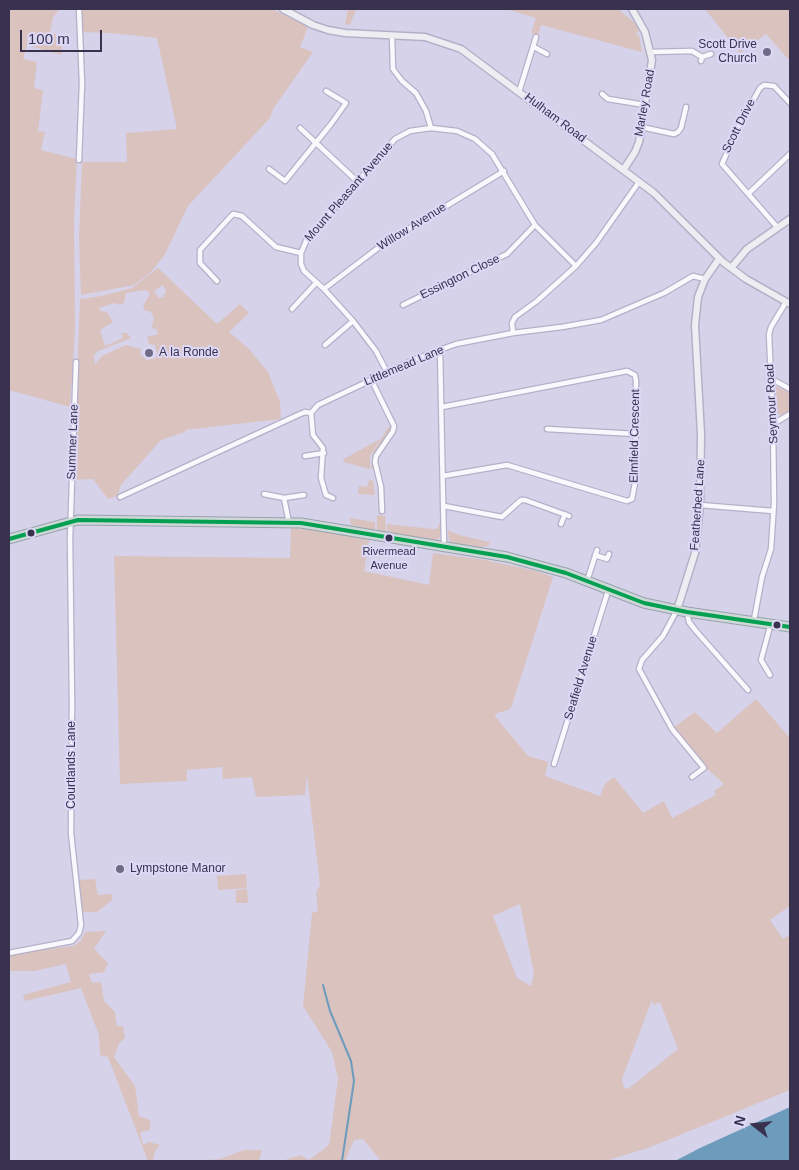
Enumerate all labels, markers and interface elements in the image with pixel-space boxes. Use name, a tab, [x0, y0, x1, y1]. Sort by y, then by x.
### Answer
scale bar	[22, 20, 105, 52]
text: 100 m	[28, 30, 70, 47]
place label: Scott Drive Church	[698, 38, 757, 66]
marker: Scott Drive Church	[761, 46, 773, 58]
street label: Marley Road	[632, 68, 658, 138]
street label: Hulham Road	[521, 90, 589, 146]
street label: Scott Drive	[719, 97, 759, 155]
street label: Mount Pleasant Avenue	[302, 139, 396, 245]
street label: Willow Avenue	[375, 200, 449, 254]
street label: Essington Close	[418, 252, 502, 302]
street label: Littlemead Lane	[362, 343, 446, 389]
place label: A la Ronde	[159, 346, 218, 360]
marker: A la Ronde	[143, 347, 155, 359]
street label: Seymour Road	[763, 364, 781, 444]
street label: Elmfield Crescent	[627, 389, 643, 483]
street label: Summer Lane	[64, 404, 82, 480]
street label: Featherbed Lane	[688, 459, 708, 551]
unlabelled marker	[26, 528, 36, 538]
marker: Rivermead Avenue	[384, 533, 394, 543]
place label: Rivermead Avenue	[362, 545, 416, 571]
unlabelled marker	[772, 620, 782, 630]
street label: Seafield Avenue	[561, 634, 601, 722]
street label: Courtlands Lane	[65, 721, 79, 809]
place label: Lympstone Manor	[130, 862, 226, 876]
marker: Lympstone Manor	[114, 863, 126, 875]
north arrow	[729, 1100, 779, 1150]
text: N	[730, 1114, 749, 1128]

